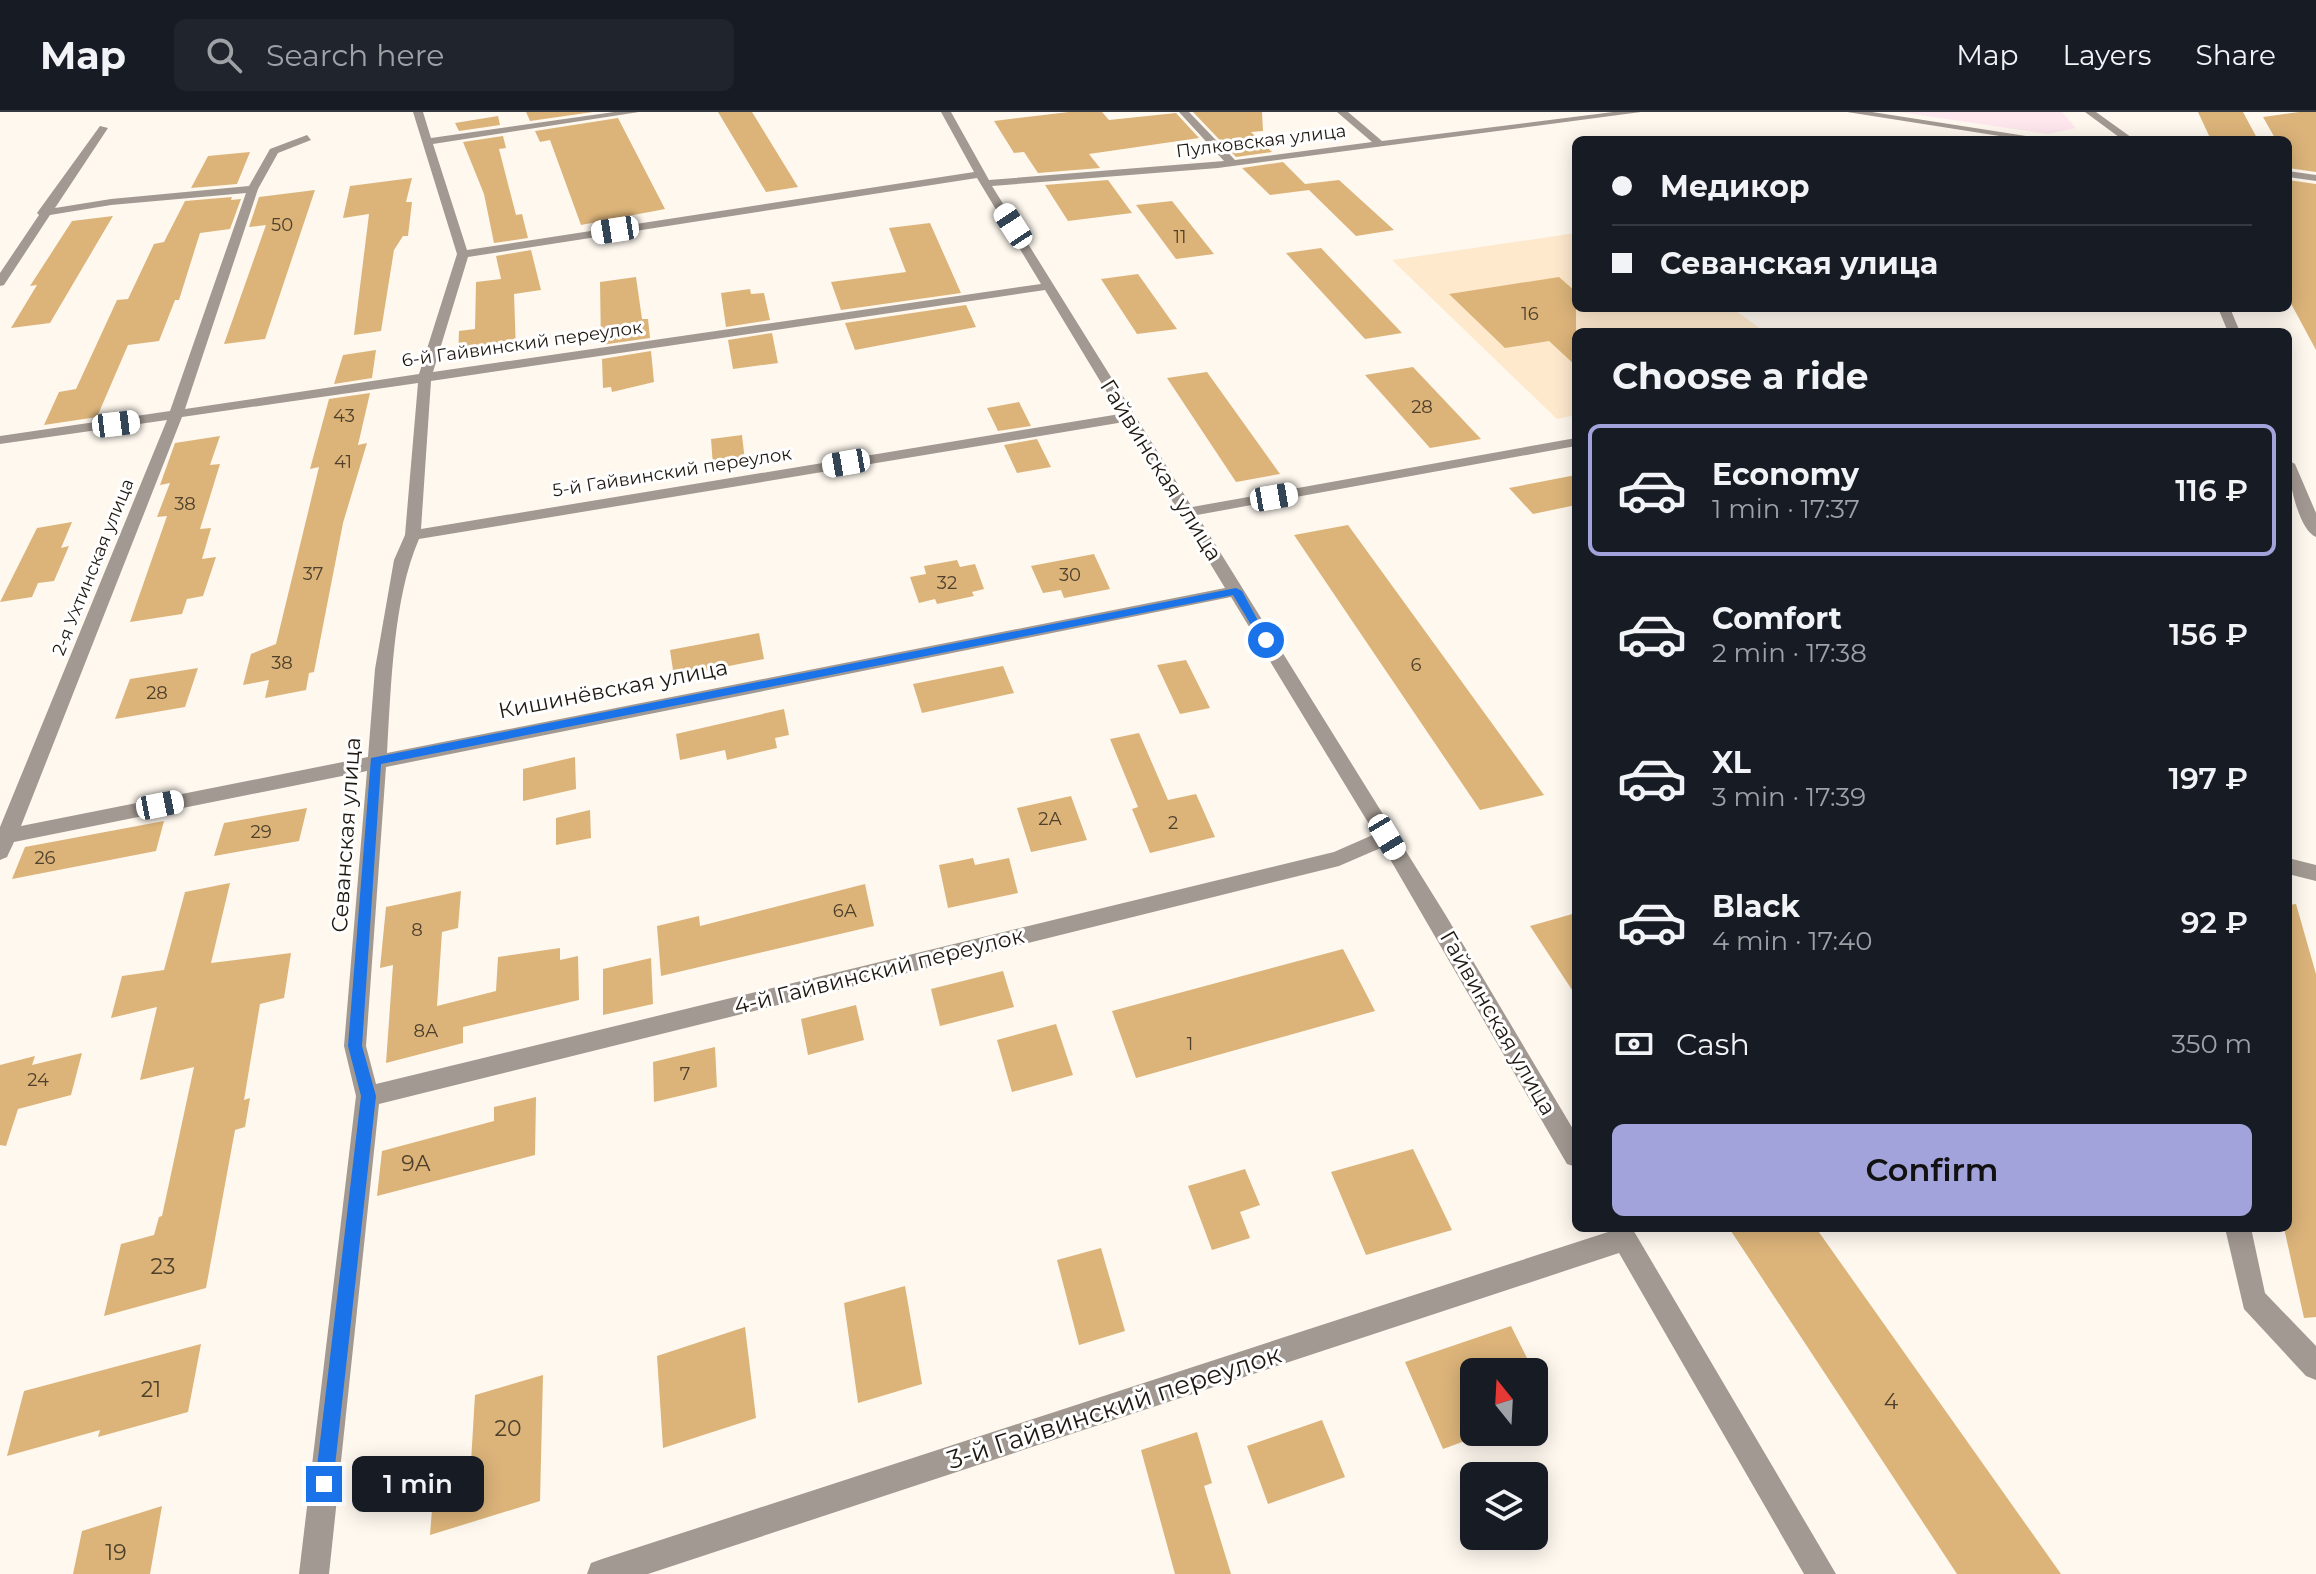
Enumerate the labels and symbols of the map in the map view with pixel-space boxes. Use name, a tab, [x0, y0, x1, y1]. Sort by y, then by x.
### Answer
street label: Пулковская улица	[1175, 120, 1347, 162]
car	[990, 199, 1036, 253]
house number: 50	[271, 214, 293, 236]
car	[589, 214, 641, 246]
house number: 11	[1174, 226, 1187, 248]
house number: 16	[1521, 303, 1539, 325]
street label: 6-й Гайвинский переулок	[400, 316, 644, 372]
street label: Гайвинская улица	[1094, 374, 1228, 566]
house number: 28	[1411, 396, 1433, 418]
house number: 43	[333, 405, 355, 427]
car	[91, 409, 141, 439]
street label: 5-й Гайвинский переулок	[551, 442, 794, 502]
car	[820, 447, 872, 479]
house number: 41	[334, 451, 352, 473]
street label: 2-я Ухтинская улица	[47, 475, 139, 659]
car	[1248, 481, 1300, 513]
house number: 38	[174, 493, 196, 515]
house number: 37	[303, 563, 323, 585]
house number: 30	[1059, 564, 1081, 586]
house number: 32	[937, 572, 957, 594]
route start	[1248, 622, 1284, 658]
house number: 38	[271, 652, 293, 674]
street label: Кишинёвская улица	[496, 653, 730, 725]
house number: 6	[1411, 654, 1422, 676]
house number: 28	[146, 682, 168, 704]
street label: Севанская улица	[326, 737, 366, 933]
car	[134, 789, 186, 821]
house number: 2А	[1038, 808, 1062, 830]
car	[1364, 810, 1410, 864]
house number: 2	[1168, 812, 1178, 834]
house number: 29	[250, 821, 272, 843]
house number: 26	[34, 847, 56, 869]
house number: 6А	[833, 900, 858, 922]
house number: 8	[411, 919, 423, 941]
street label: 4-й Гайвинский переулок	[731, 922, 1027, 1020]
street label: Гайвинская улица	[1434, 926, 1562, 1120]
house number: 8А	[414, 1020, 439, 1042]
house number: 1	[1187, 1033, 1193, 1055]
house number: 7	[680, 1063, 690, 1085]
house number: 24	[27, 1069, 49, 1091]
house number: 9А	[401, 1150, 431, 1177]
house number: 23	[151, 1253, 175, 1280]
street label: 3-й Гайвинский переулок	[943, 1338, 1285, 1476]
north arrow	[1460, 1358, 1548, 1446]
house number: 21	[141, 1376, 161, 1403]
house number: 4	[1884, 1388, 1899, 1415]
house number: 20	[494, 1415, 522, 1442]
callout: 1 min	[352, 1456, 484, 1512]
route end	[306, 1466, 342, 1502]
house number: 19	[105, 1539, 127, 1566]

